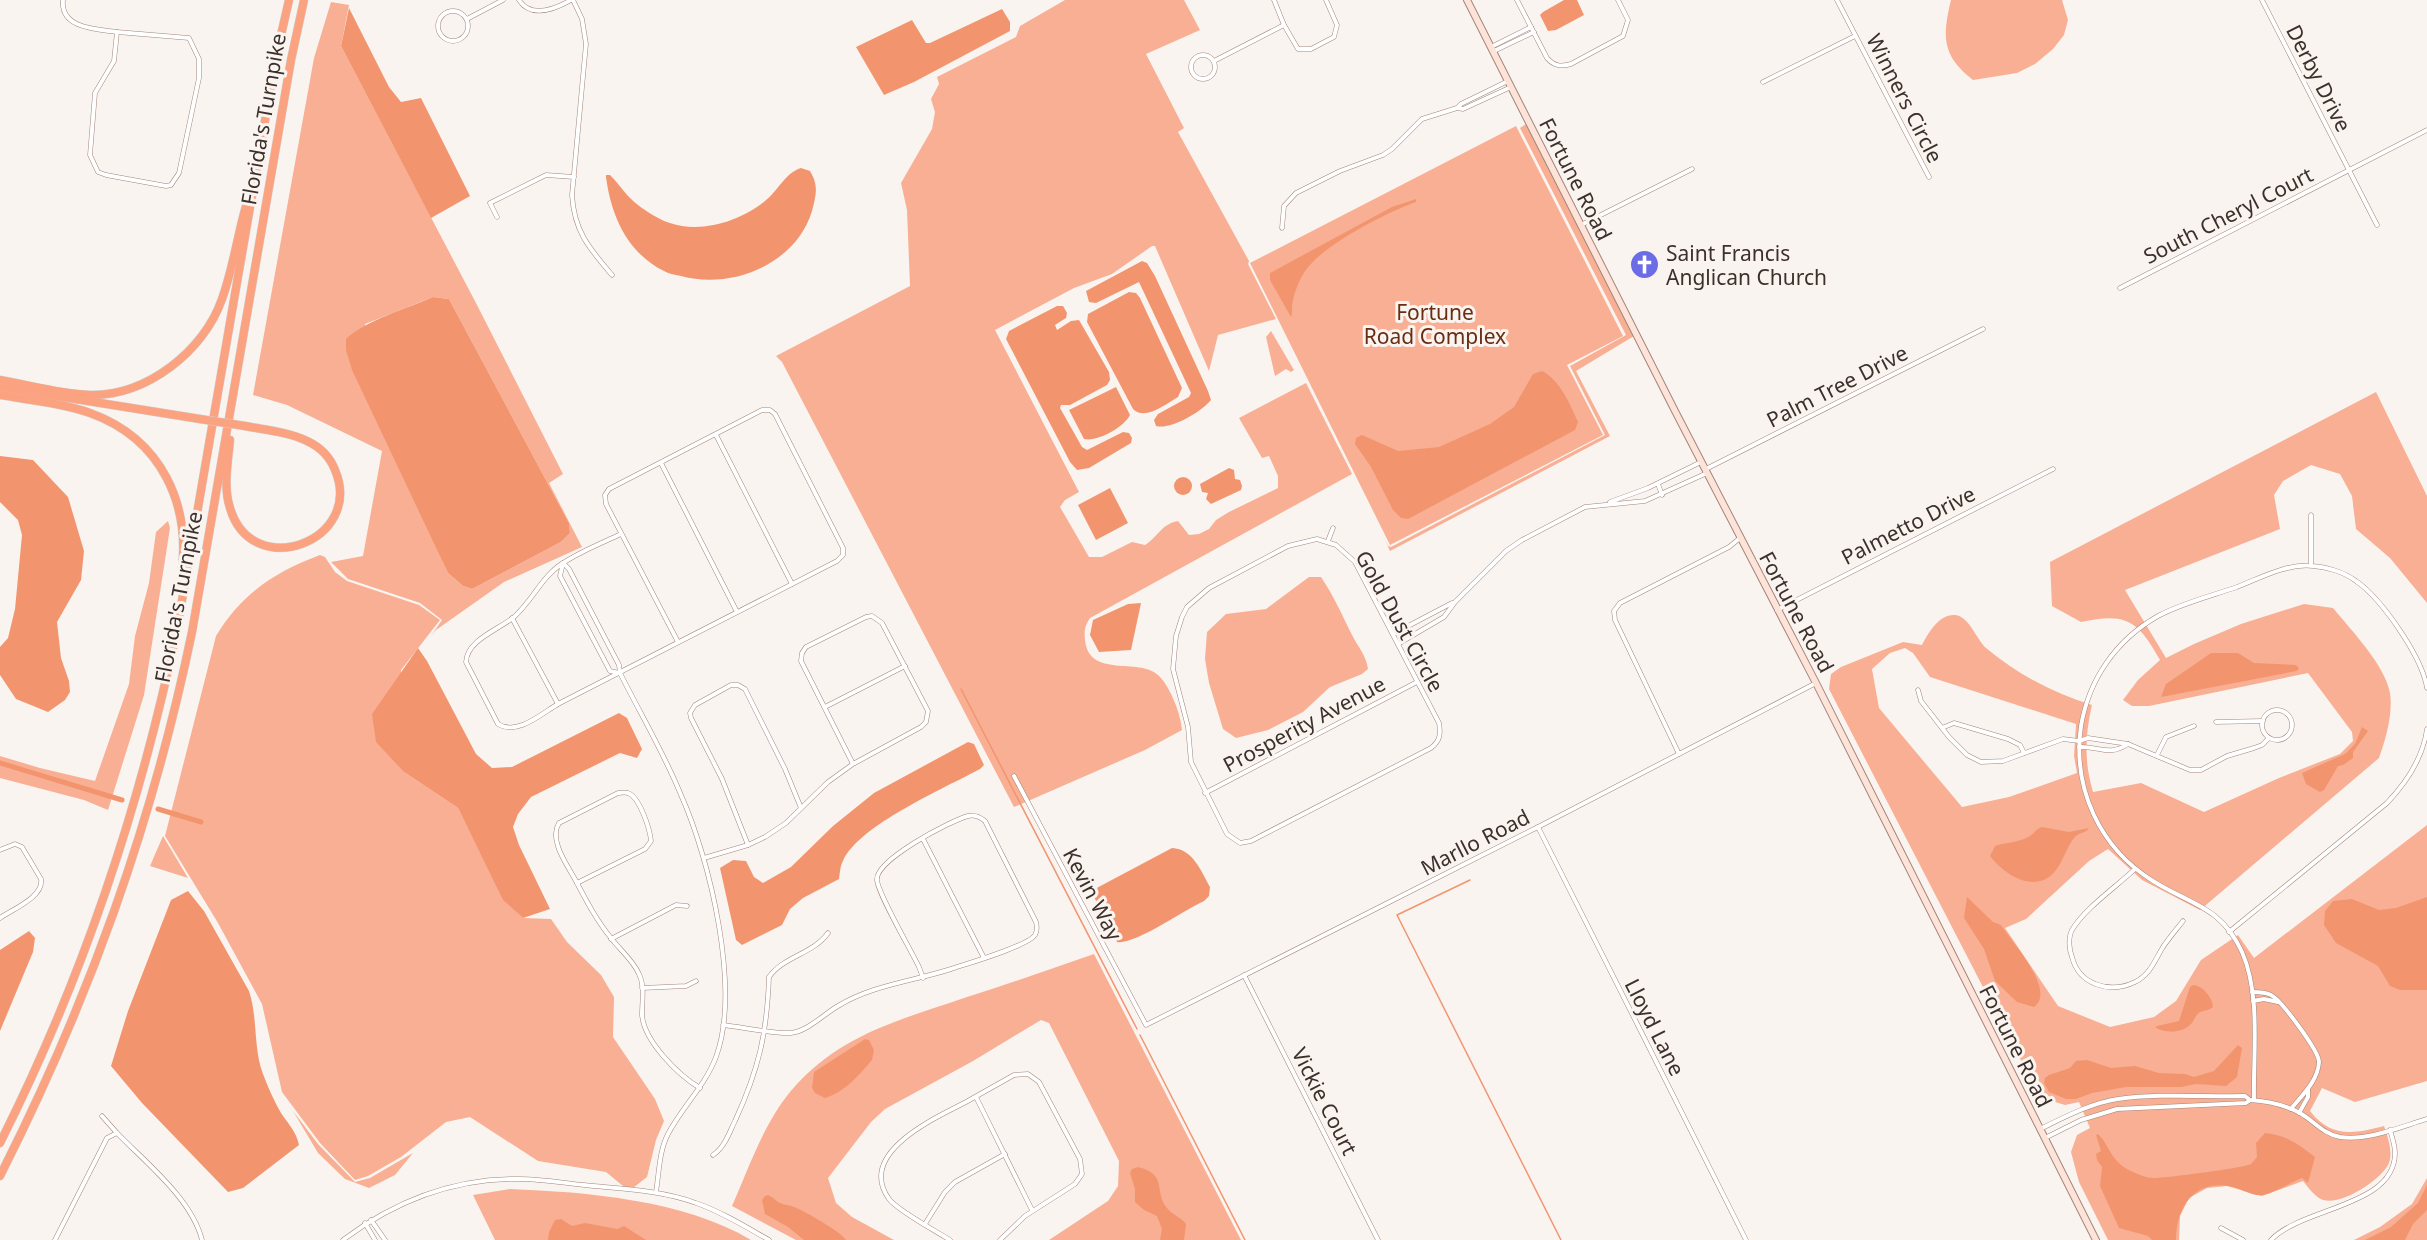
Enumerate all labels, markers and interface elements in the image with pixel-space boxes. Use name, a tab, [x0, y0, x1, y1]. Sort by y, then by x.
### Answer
street label: Derby Drive	[2280, 20, 2358, 136]
street label: Winners Circle	[1860, 29, 1950, 167]
street label: Florida's Turnpike	[234, 31, 292, 207]
street label: Fortune Road	[1533, 113, 1619, 245]
street label: South Cheryl Court	[2138, 160, 2318, 270]
place label: Saint Francis Anglican Church	[1666, 239, 1827, 291]
church icon: Saint Francis Anglican Church	[1629, 249, 1661, 281]
park label: Fortune Road Complex	[1364, 298, 1506, 350]
street label: Palm Tree Drive	[1762, 338, 1912, 434]
street label: Palmetto Drive	[1836, 479, 1980, 571]
street label: Florida's Turnpike	[148, 509, 208, 685]
street label: Gold Dust Circle	[1350, 545, 1450, 697]
street label: Fortune Road	[1753, 546, 1841, 678]
street label: Prosperity Avenue	[1218, 669, 1390, 779]
street label: Marllo Road	[1416, 803, 1534, 881]
street label: Kevin Way	[1057, 843, 1129, 945]
street label: Lloyd Lane	[1619, 974, 1691, 1080]
street label: Fortune Road	[1973, 980, 2059, 1112]
street label: Vickie Court	[1286, 1042, 1364, 1160]

